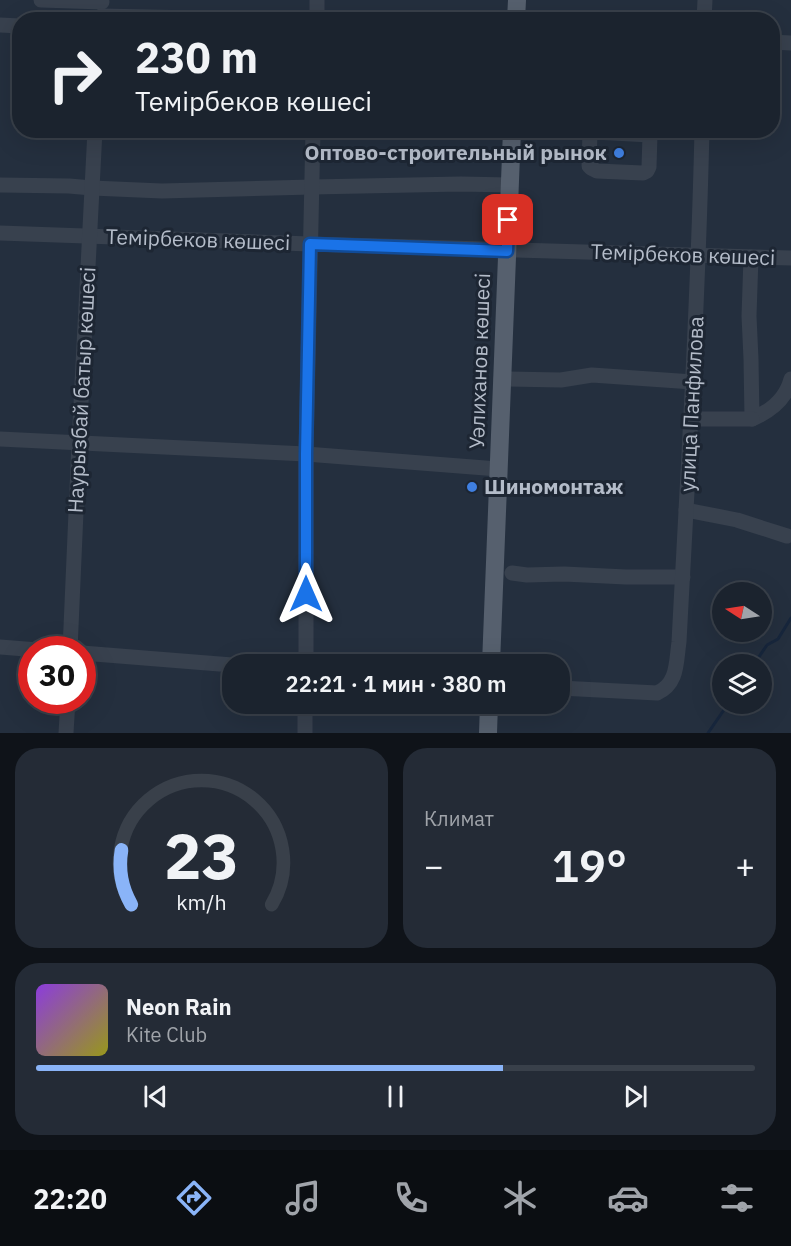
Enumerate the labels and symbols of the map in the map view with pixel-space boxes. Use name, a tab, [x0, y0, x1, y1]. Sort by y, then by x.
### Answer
place label: Оптово-строительный рынок	[305, 138, 607, 166]
marker: Оптово-строительный рынок	[612, 146, 626, 160]
pin	[482, 194, 533, 245]
street label: Темірбеков көшесі	[105, 222, 291, 256]
street label: Темірбеков көшесі	[590, 237, 776, 271]
street label: Наурызбай батыр көшесі	[61, 266, 101, 514]
street label: Уәлиханов көшесі	[462, 272, 496, 450]
street label: улица Панфилова	[672, 315, 710, 492]
place label: Шиномонтаж	[484, 472, 623, 500]
marker: Шиномонтаж	[465, 480, 479, 494]
position arrow	[274, 562, 338, 626]
north arrow	[712, 582, 772, 642]
speed limit sign: 30	[18, 636, 96, 714]

